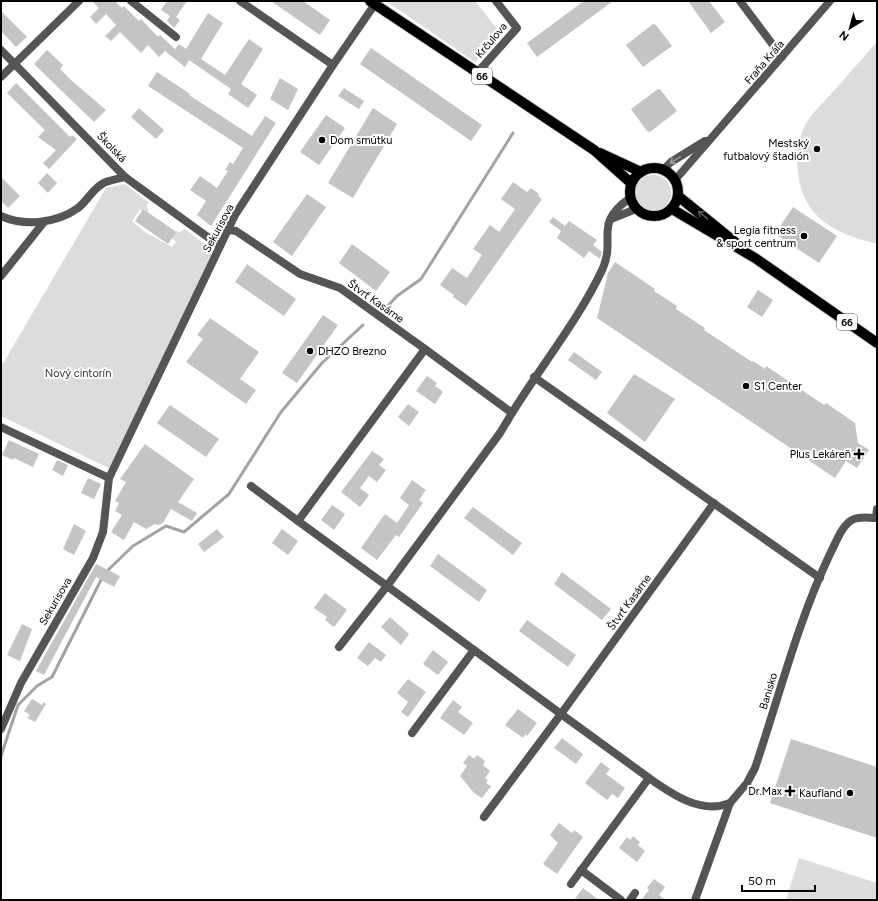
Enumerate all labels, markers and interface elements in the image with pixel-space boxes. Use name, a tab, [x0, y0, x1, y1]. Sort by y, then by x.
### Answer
north arrow	[830, 8, 870, 48]
street label: Krčulova	[473, 20, 510, 61]
text: N	[837, 28, 852, 43]
street label: Fraňa Kráľa	[742, 38, 787, 87]
road number: 66	[472, 68, 492, 84]
street label: Školská	[94, 129, 130, 165]
place label: Dom smútku	[330, 134, 392, 147]
marker: Dom smútku	[317, 135, 327, 145]
place label: Mestský futbalový štadión	[723, 137, 809, 163]
marker: Mestský futbalový štadión	[812, 144, 822, 154]
one-way arrow	[669, 156, 681, 164]
street label: Sekurisova	[200, 202, 237, 255]
one-way arrow	[698, 211, 709, 220]
place label: Legia fitness & sport centrum	[716, 224, 796, 250]
marker: Legia fitness & sport centrum	[799, 231, 809, 241]
street label: Štvrť Kasárne	[345, 276, 407, 326]
road number: 66	[837, 314, 857, 330]
place label: DHZO Brezno	[318, 345, 387, 358]
marker: DHZO Brezno	[305, 346, 315, 356]
park label: Nový cintorín	[45, 367, 111, 380]
place label: S1 Center	[754, 380, 802, 393]
marker: S1 Center	[741, 381, 751, 391]
place label: Plus Lekáreň	[790, 448, 851, 461]
marker: Plus Lekáreň	[854, 449, 864, 459]
street label: Štvrť Kasárne	[604, 571, 654, 633]
street label: Sekurisova	[37, 575, 74, 627]
street label: Banisko	[757, 671, 780, 711]
place label: Dr.Max	[748, 785, 783, 798]
marker: Dr.Max	[785, 786, 795, 796]
place label: Kaufland	[799, 787, 842, 800]
marker: Kaufland	[845, 788, 855, 798]
scale bar	[742, 867, 815, 893]
text: 50 m	[748, 874, 776, 888]

